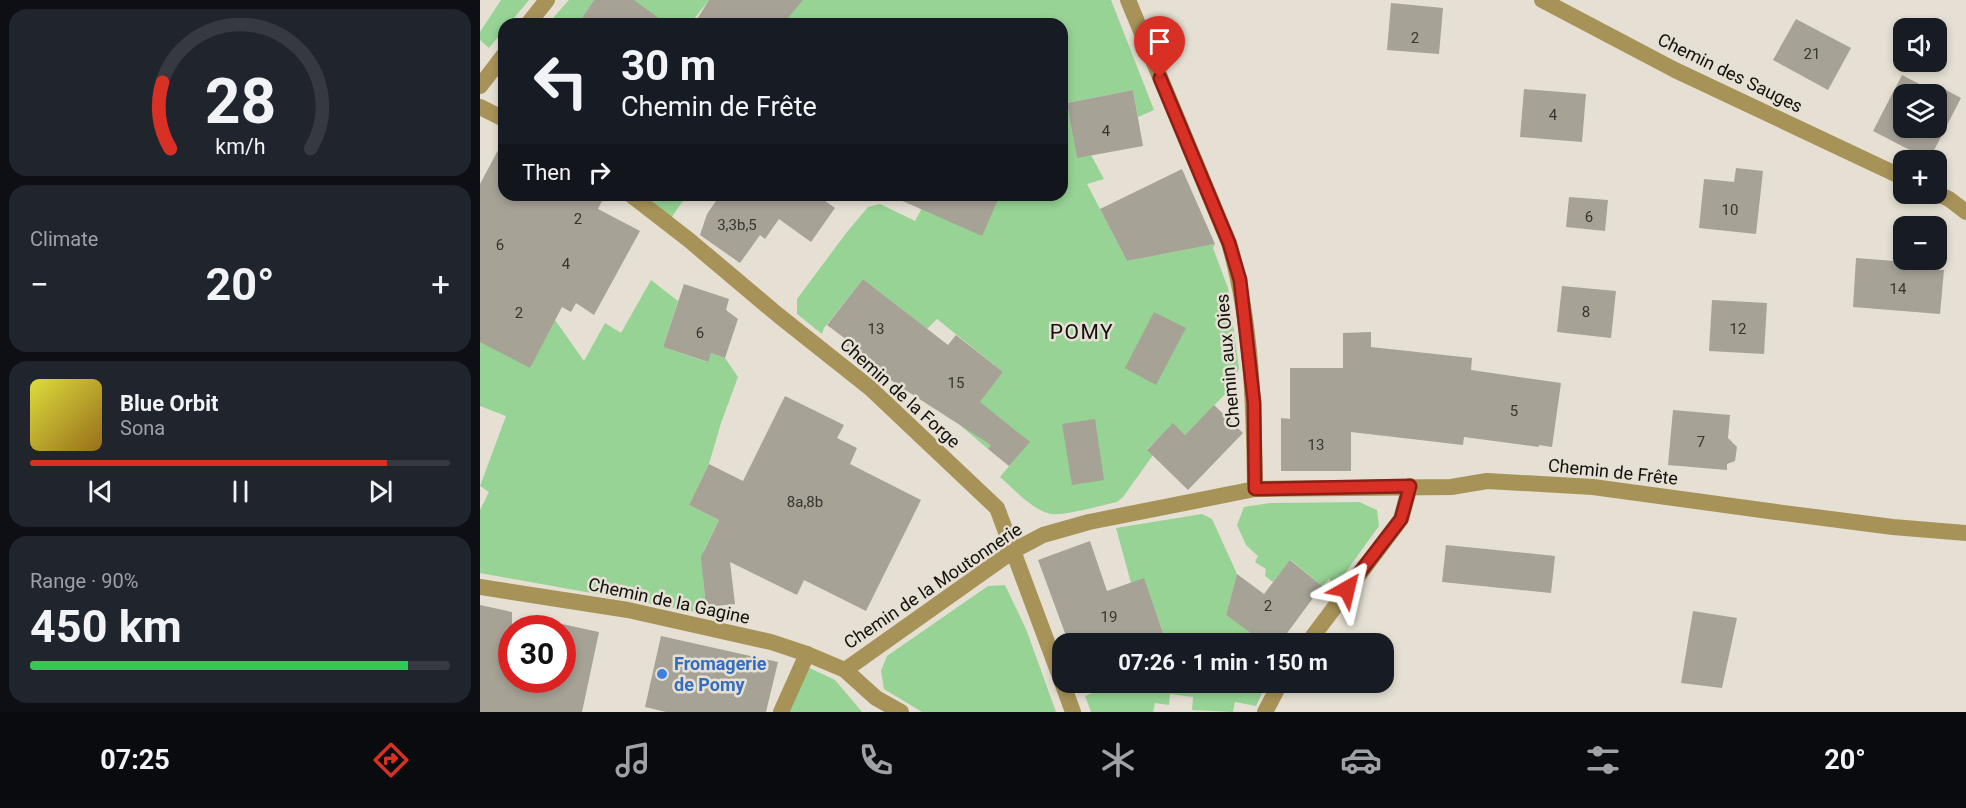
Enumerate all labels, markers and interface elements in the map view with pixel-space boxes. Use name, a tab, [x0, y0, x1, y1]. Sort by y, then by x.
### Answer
pin	[1134, 16, 1185, 78]
map controls	[1893, 18, 1947, 270]
button: sound	[1893, 18, 1947, 72]
icon: arrive	[1143, 25, 1176, 58]
street label: Chemin des Sauges	[1654, 28, 1806, 117]
house number: 2	[1411, 29, 1419, 47]
text: 30 m	[621, 41, 716, 90]
icon: left	[522, 42, 600, 120]
house number: 21	[1804, 45, 1820, 63]
text: 28	[204, 66, 276, 139]
button: layers	[1893, 84, 1947, 138]
text: Chemin de Frête	[621, 91, 817, 123]
house number: 4	[1549, 106, 1558, 124]
house number: 4	[1102, 122, 1111, 140]
text: km/h	[215, 135, 265, 160]
button: +	[1893, 150, 1947, 204]
icon: right	[583, 156, 616, 189]
text: Then	[522, 160, 571, 185]
house number: 10	[1722, 201, 1738, 219]
house number: 6	[1585, 208, 1593, 226]
house number: 2	[574, 210, 582, 228]
house number: 3,3b,5	[717, 216, 757, 234]
button: −	[1893, 216, 1947, 270]
text: Climate	[30, 227, 98, 251]
house number: 6	[496, 236, 504, 254]
house number: 4	[562, 255, 571, 273]
text: 20°	[205, 258, 275, 311]
text: −	[30, 265, 49, 304]
text: +	[431, 265, 450, 304]
house number: 14	[1890, 280, 1907, 298]
street label: Chemin aux Oies	[1211, 293, 1244, 429]
house number: 8	[1582, 303, 1590, 321]
house number: 2	[515, 304, 523, 322]
house number: 13	[868, 320, 884, 338]
district label: POMY	[1050, 320, 1114, 344]
house number: 12	[1730, 320, 1746, 338]
house number: 6	[696, 324, 704, 342]
street label: Chemin de la Forge	[836, 333, 965, 452]
house number: 15	[948, 374, 964, 392]
text: Blue Orbit	[120, 391, 218, 416]
house number: 5	[1510, 402, 1518, 420]
text: Sona	[120, 416, 165, 440]
house number: 7	[1697, 433, 1705, 451]
house number: 13	[1308, 436, 1324, 454]
street label: Chemin de Frête	[1547, 454, 1679, 489]
icon: previous	[84, 475, 117, 508]
icon: pause	[224, 475, 257, 508]
icon: next	[364, 475, 397, 508]
house number: 8a,8b	[787, 493, 823, 511]
street label: Chemin de la Moutonnerie	[840, 518, 1026, 653]
position arrow	[1315, 557, 1379, 621]
text: Range · 90%	[30, 569, 138, 593]
street label: Chemin de la Gagine	[586, 573, 752, 628]
house number: 2	[1264, 597, 1272, 615]
text: 450 km	[30, 600, 182, 653]
house number: 19	[1101, 608, 1117, 626]
speed limit sign: 30	[498, 615, 576, 693]
text: 07:26 · 1 min · 150 m	[1118, 650, 1328, 675]
place label: Fromagerie de Pomy	[674, 653, 767, 695]
marker: Fromagerie de Pomy	[655, 667, 669, 681]
icon: directions	[370, 739, 412, 781]
icon: music	[612, 739, 654, 781]
icon: phone	[855, 739, 897, 781]
icon: climate	[1097, 739, 1139, 781]
icon: car	[1340, 739, 1382, 781]
icon: filters	[1582, 739, 1624, 781]
text: 07:25	[100, 744, 170, 776]
text: 20°	[1824, 744, 1866, 776]

